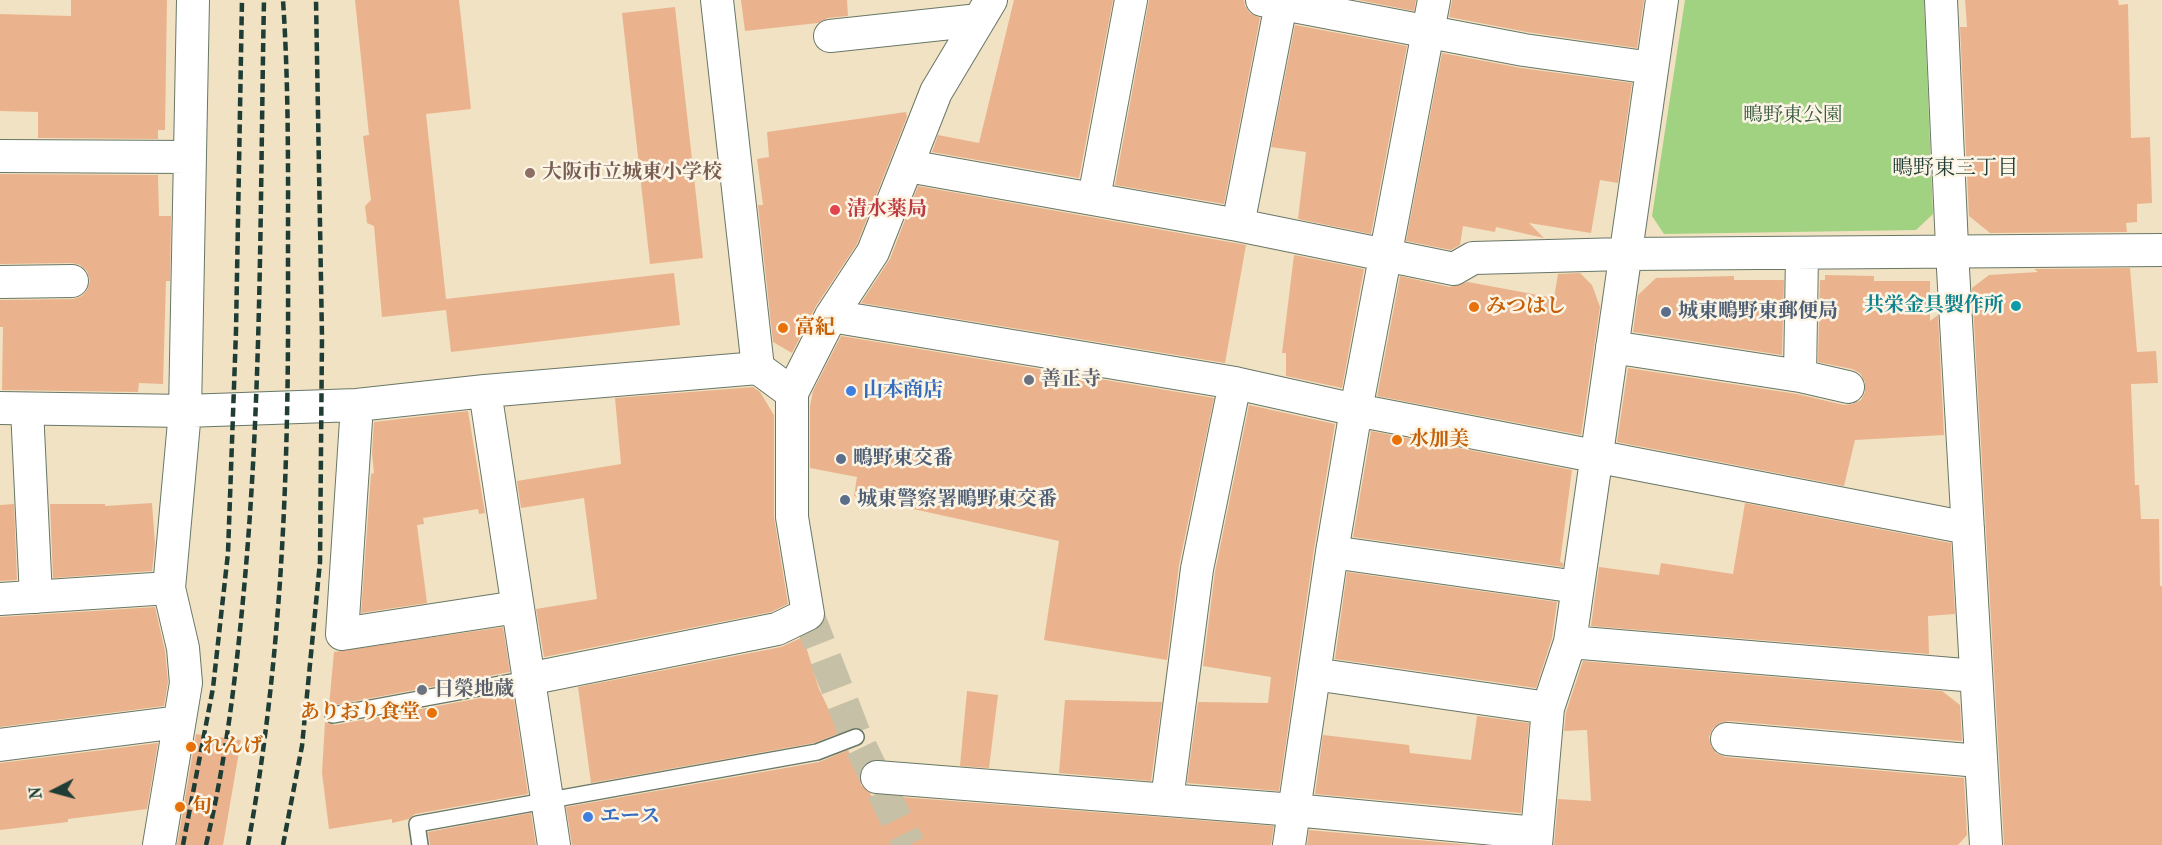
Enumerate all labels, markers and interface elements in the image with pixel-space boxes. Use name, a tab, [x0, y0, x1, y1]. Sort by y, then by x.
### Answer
park label: 鴫野東公園	[1743, 104, 1843, 128]
district label: 鴫野東三丁目	[1892, 156, 2018, 182]
place label: 大阪市立城東小学校	[542, 161, 722, 185]
marker: 大阪市立城東小学校	[523, 166, 537, 180]
place label: 清水薬局	[847, 198, 927, 222]
marker: 清水薬局	[828, 203, 842, 217]
place label: 共栄金具製作所	[1864, 294, 2004, 318]
place label: みつはし	[1486, 295, 1566, 319]
marker: 共栄金具製作所	[2009, 299, 2023, 313]
marker: みつはし	[1467, 300, 1481, 314]
place label: 城東鴫野東郵便局	[1678, 300, 1838, 324]
marker: 城東鴫野東郵便局	[1659, 305, 1673, 319]
place label: 富紀	[795, 316, 835, 340]
marker: 富紀	[776, 321, 790, 335]
place label: 善正寺	[1041, 368, 1101, 392]
marker: 善正寺	[1022, 373, 1036, 387]
place label: 山本商店	[863, 379, 943, 403]
marker: 山本商店	[844, 384, 858, 398]
place label: 水加美	[1409, 428, 1469, 452]
marker: 水加美	[1390, 433, 1404, 447]
place label: 鴫野東交番	[853, 447, 953, 471]
marker: 鴫野東交番	[834, 452, 848, 466]
place label: 城東警察署鴫野東交番	[857, 488, 1057, 512]
marker: 城東警察署鴫野東交番	[838, 493, 852, 507]
place label: 日榮地蔵	[434, 678, 514, 702]
marker: 日榮地蔵	[415, 683, 429, 697]
place label: ありおり食堂	[300, 701, 420, 725]
marker: ありおり食堂	[425, 706, 439, 720]
place label: れんげ	[203, 735, 263, 759]
marker: れんげ	[184, 740, 198, 754]
north arrow	[24, 761, 84, 821]
text: N	[26, 786, 46, 800]
place label: 旬	[192, 795, 212, 819]
marker: 旬	[173, 800, 187, 814]
place label: エース	[600, 805, 660, 829]
marker: エース	[581, 810, 595, 824]

